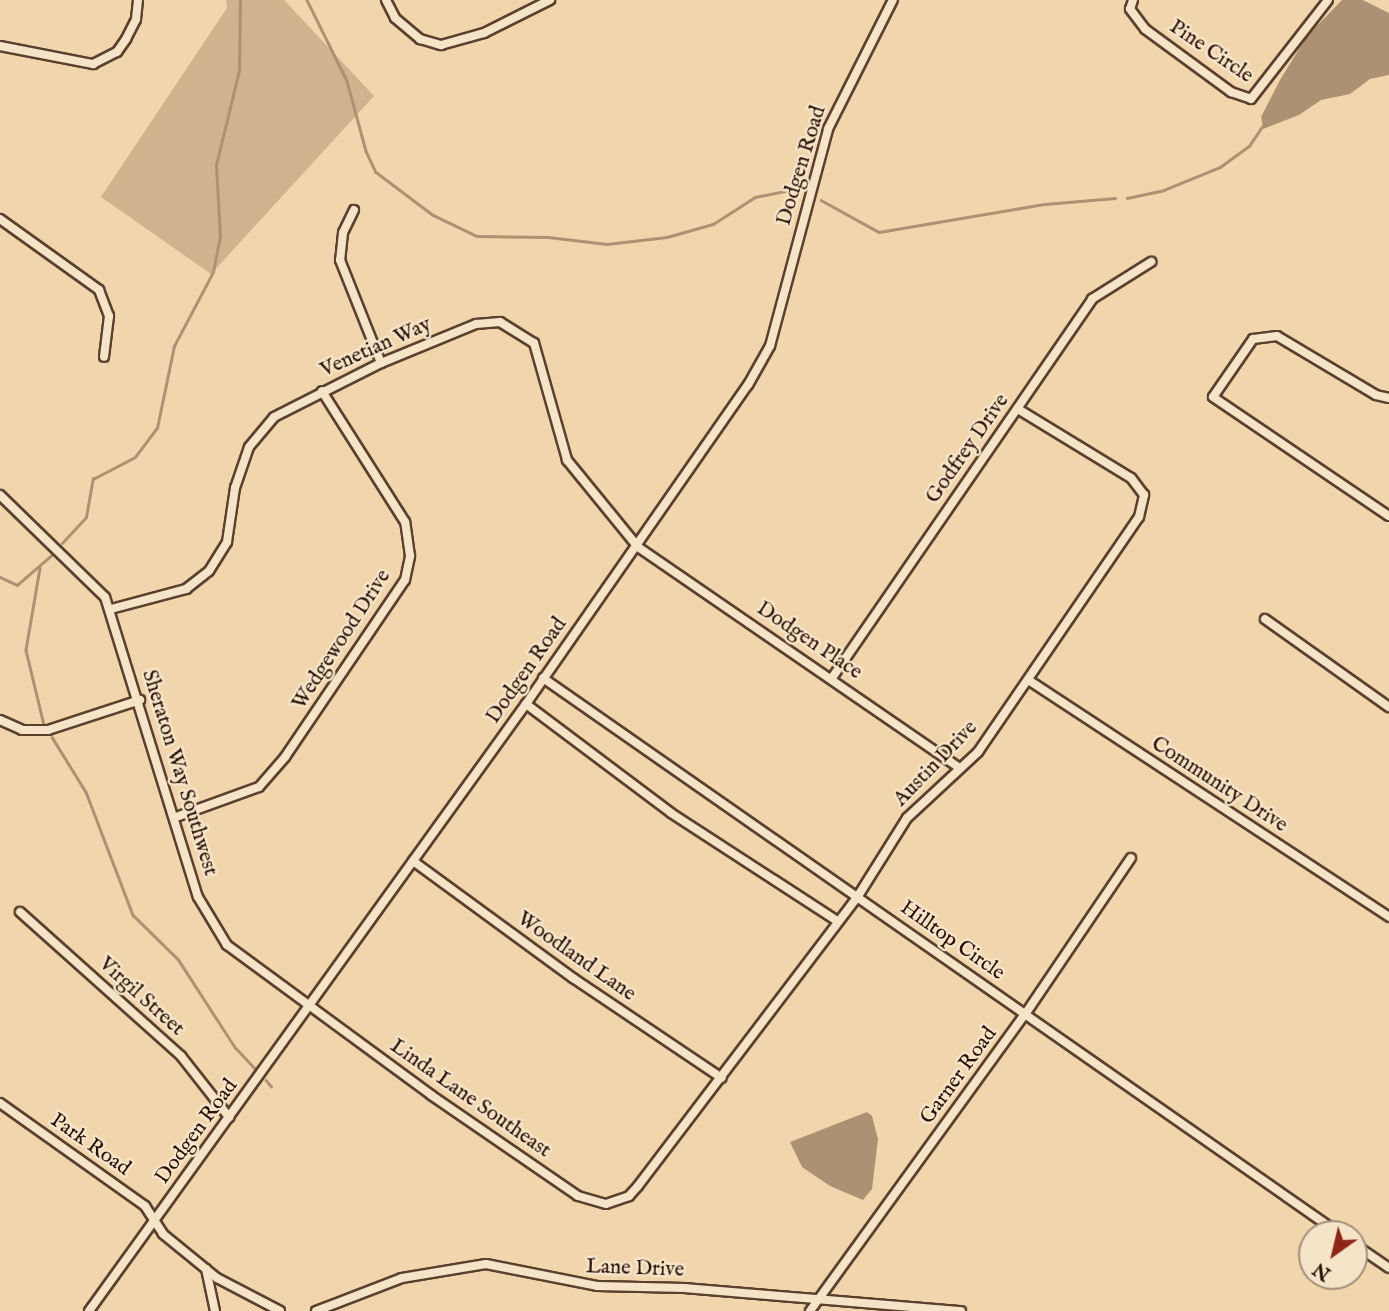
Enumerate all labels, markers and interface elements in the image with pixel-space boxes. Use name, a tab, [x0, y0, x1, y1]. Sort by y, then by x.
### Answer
street label: Pine Circle	[1164, 15, 1258, 89]
street label: Dodgen Road	[772, 103, 832, 229]
street label: Venetian Way	[317, 312, 435, 384]
street label: Godfrey Drive	[921, 389, 1015, 509]
street label: Wedgewood Drive	[287, 565, 397, 715]
street label: Dodgen Place	[751, 597, 867, 685]
street label: Dodgen Road	[481, 613, 573, 729]
street label: Sheraton Way Southwest	[136, 667, 222, 879]
street label: Austin Drive	[889, 716, 983, 812]
street label: Community Drive	[1146, 732, 1292, 838]
street label: Hilltop Circle	[895, 896, 1009, 986]
street label: Woodland Lane	[512, 907, 640, 1007]
street label: Virgil Street	[93, 952, 189, 1042]
street label: Garner Road	[915, 1022, 1003, 1130]
street label: Linda Lane Southeast	[385, 1034, 555, 1164]
street label: Dodgen Road	[150, 1075, 244, 1189]
street label: Park Road	[45, 1108, 135, 1182]
north arrow	[1298, 1220, 1368, 1290]
street label: Lane Drive	[585, 1255, 685, 1283]
text: N	[1309, 1256, 1336, 1285]

